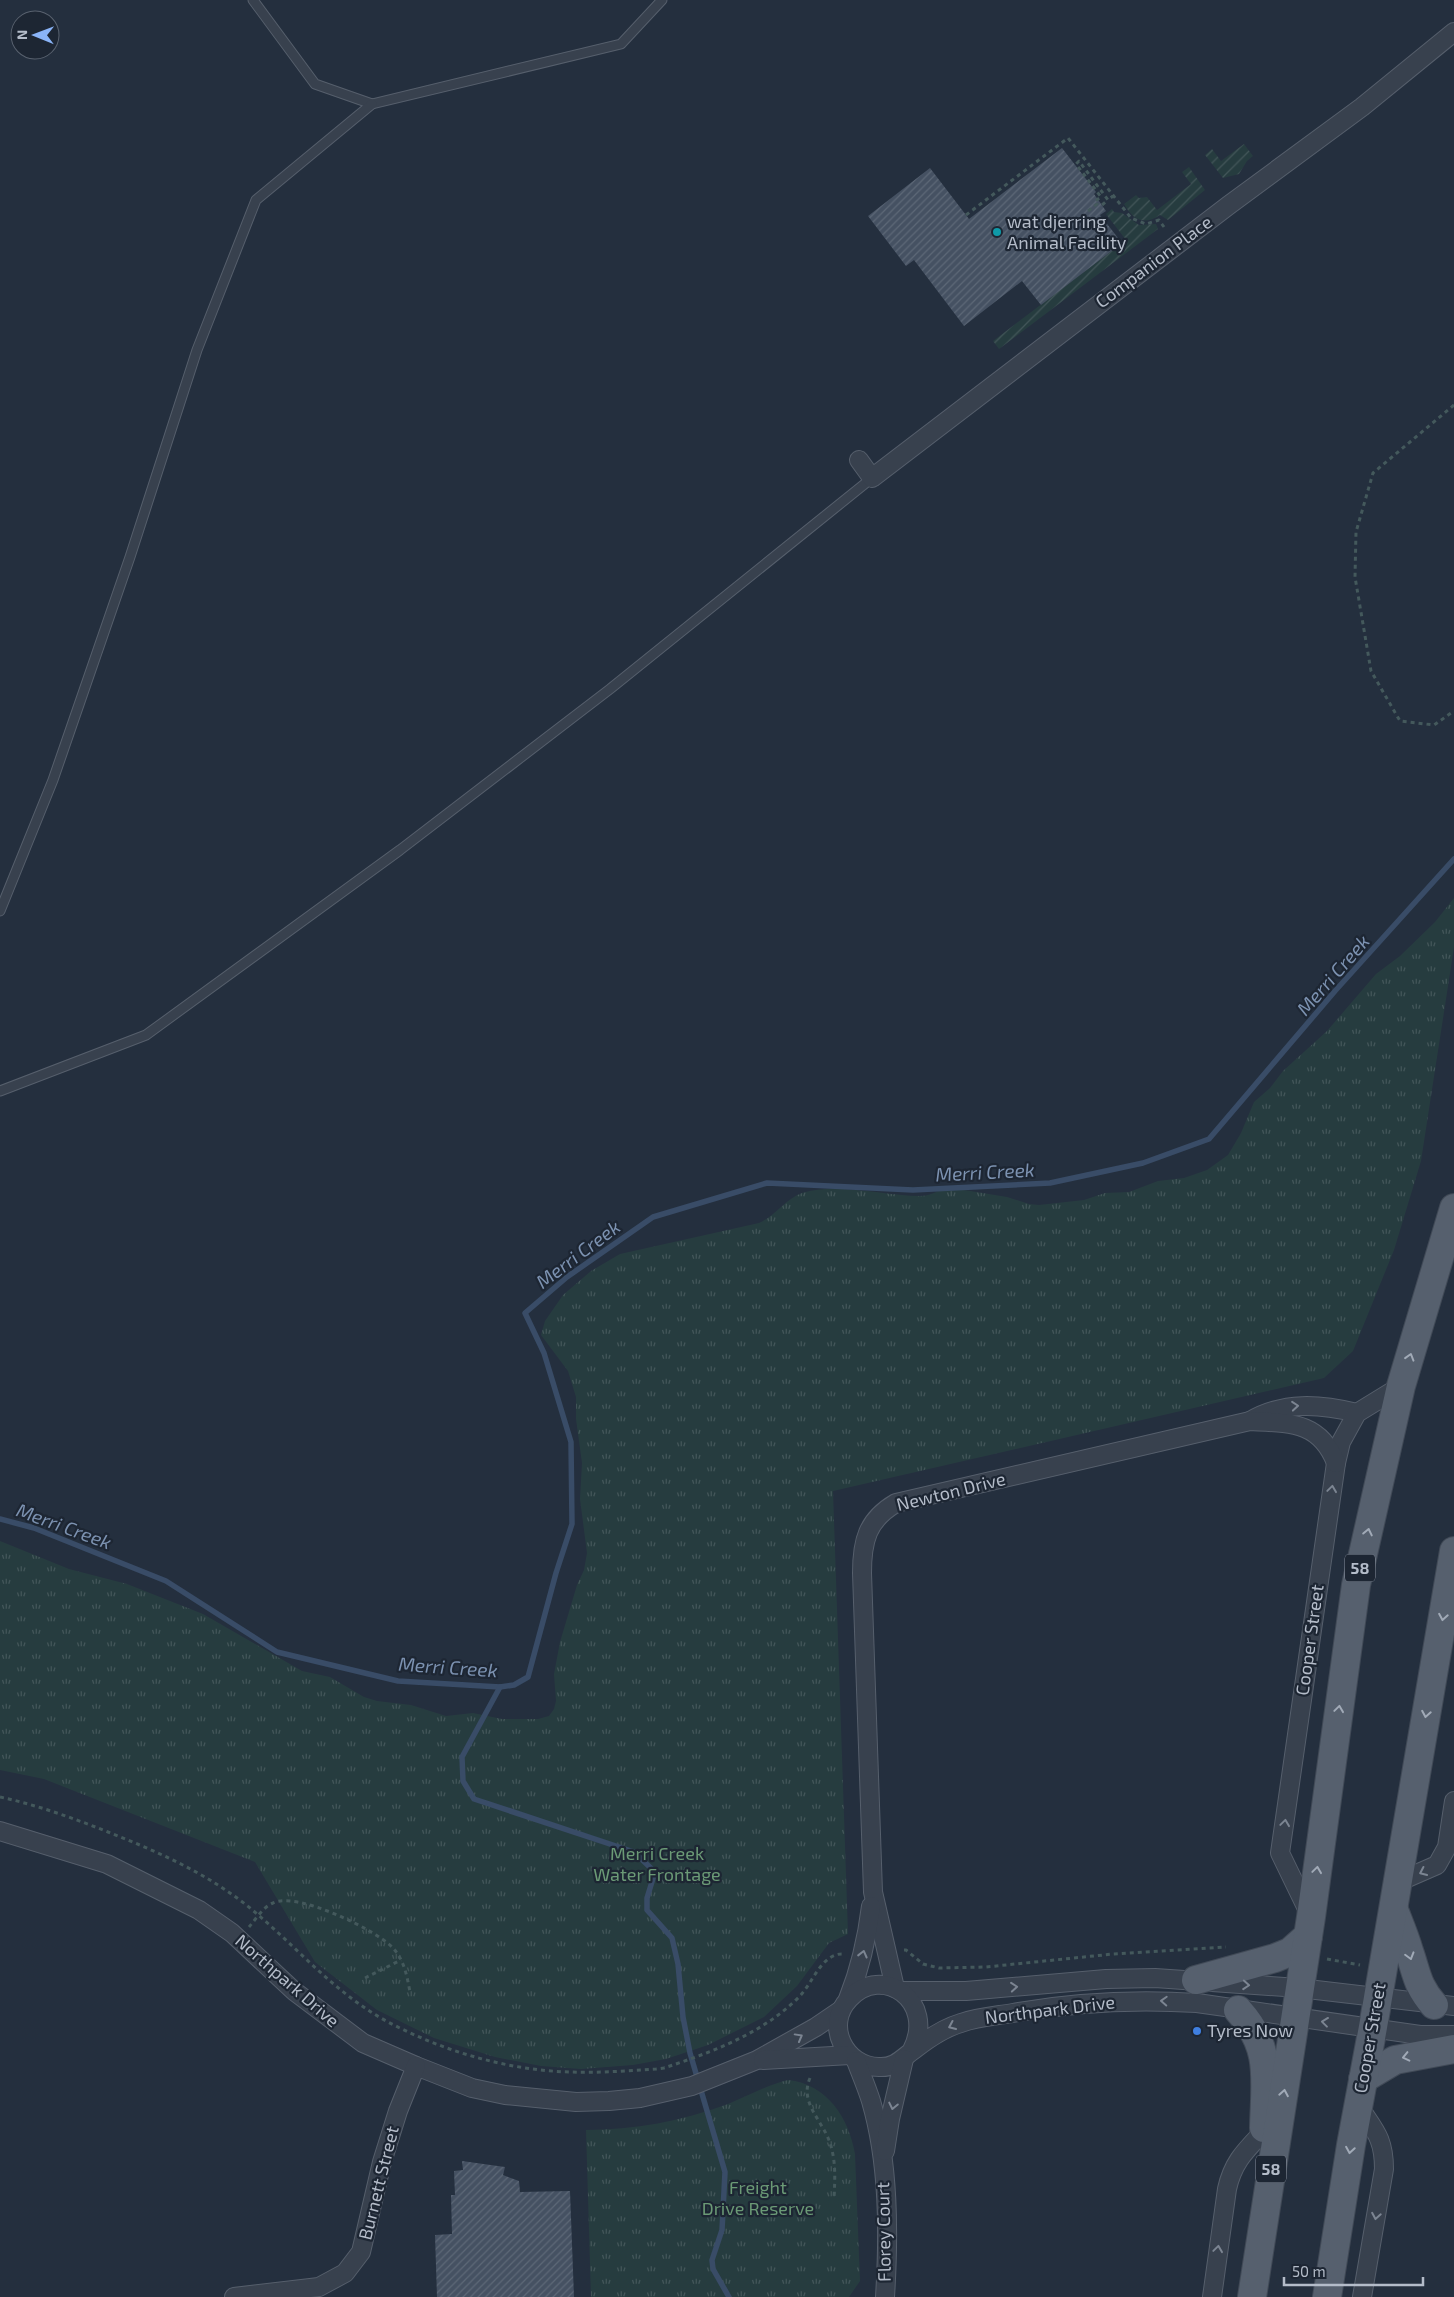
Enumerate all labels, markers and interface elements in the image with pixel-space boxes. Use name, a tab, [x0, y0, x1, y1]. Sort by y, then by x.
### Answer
north arrow	[10, 10, 60, 60]
text: N	[13, 30, 30, 40]
place label: wat djerring Animal Facility	[1007, 210, 1127, 253]
street label: Companion Place	[1091, 210, 1216, 312]
marker: wat djerring Animal Facility	[991, 226, 1003, 238]
water label: Merri Creek	[1291, 930, 1374, 1020]
water label: Merri Creek	[935, 1157, 1035, 1186]
water label: Merri Creek	[531, 1214, 624, 1293]
one-way arrow	[1404, 1353, 1414, 1361]
one-way arrow	[1292, 1401, 1300, 1412]
street label: Newton Drive	[894, 1467, 1008, 1515]
one-way arrow	[1326, 1484, 1336, 1493]
water label: Merri Creek	[14, 1498, 115, 1553]
one-way arrow	[1362, 1527, 1373, 1536]
road number: 58	[1345, 1555, 1375, 1582]
street label: Cooper Street	[1290, 1583, 1328, 1697]
one-way arrow	[1438, 1613, 1449, 1621]
water label: Merri Creek	[398, 1652, 498, 1681]
one-way arrow	[1333, 1705, 1344, 1713]
one-way arrow	[1422, 1710, 1432, 1719]
one-way arrow	[1279, 1819, 1289, 1827]
park label: Merri Creek Water Frontage	[593, 1842, 721, 1885]
one-way arrow	[1311, 1866, 1322, 1874]
one-way arrow	[1419, 1866, 1428, 1877]
street label: Northpark Drive	[231, 1929, 344, 2031]
one-way arrow	[858, 1950, 868, 1958]
one-way arrow	[1404, 1951, 1415, 1960]
one-way arrow	[1242, 1979, 1250, 1990]
street label: Cooper Street	[1348, 1981, 1390, 2095]
one-way arrow	[1011, 1982, 1019, 1993]
street label: Northpark Drive	[984, 1990, 1116, 2028]
one-way arrow	[1160, 1996, 1168, 2006]
one-way arrow	[1321, 2017, 1329, 2028]
place label: Tyres Now	[1207, 2019, 1293, 2041]
one-way arrow	[948, 2020, 957, 2031]
marker: Tyres Now	[1191, 2025, 1203, 2037]
one-way arrow	[794, 2033, 803, 2043]
one-way arrow	[1401, 2051, 1410, 2062]
one-way arrow	[1278, 2089, 1288, 2098]
one-way arrow	[888, 2102, 899, 2111]
street label: Burnett Street	[353, 2123, 403, 2242]
one-way arrow	[1345, 2146, 1356, 2154]
road number: 58	[1256, 2156, 1286, 2182]
park label: Freight Drive Reserve	[702, 2176, 814, 2219]
street label: Florey Court	[871, 2182, 895, 2282]
one-way arrow	[1371, 2211, 1381, 2220]
one-way arrow	[1213, 2244, 1223, 2253]
scale bar	[1284, 2254, 1423, 2286]
text: 50 m	[1292, 2262, 1326, 2280]

